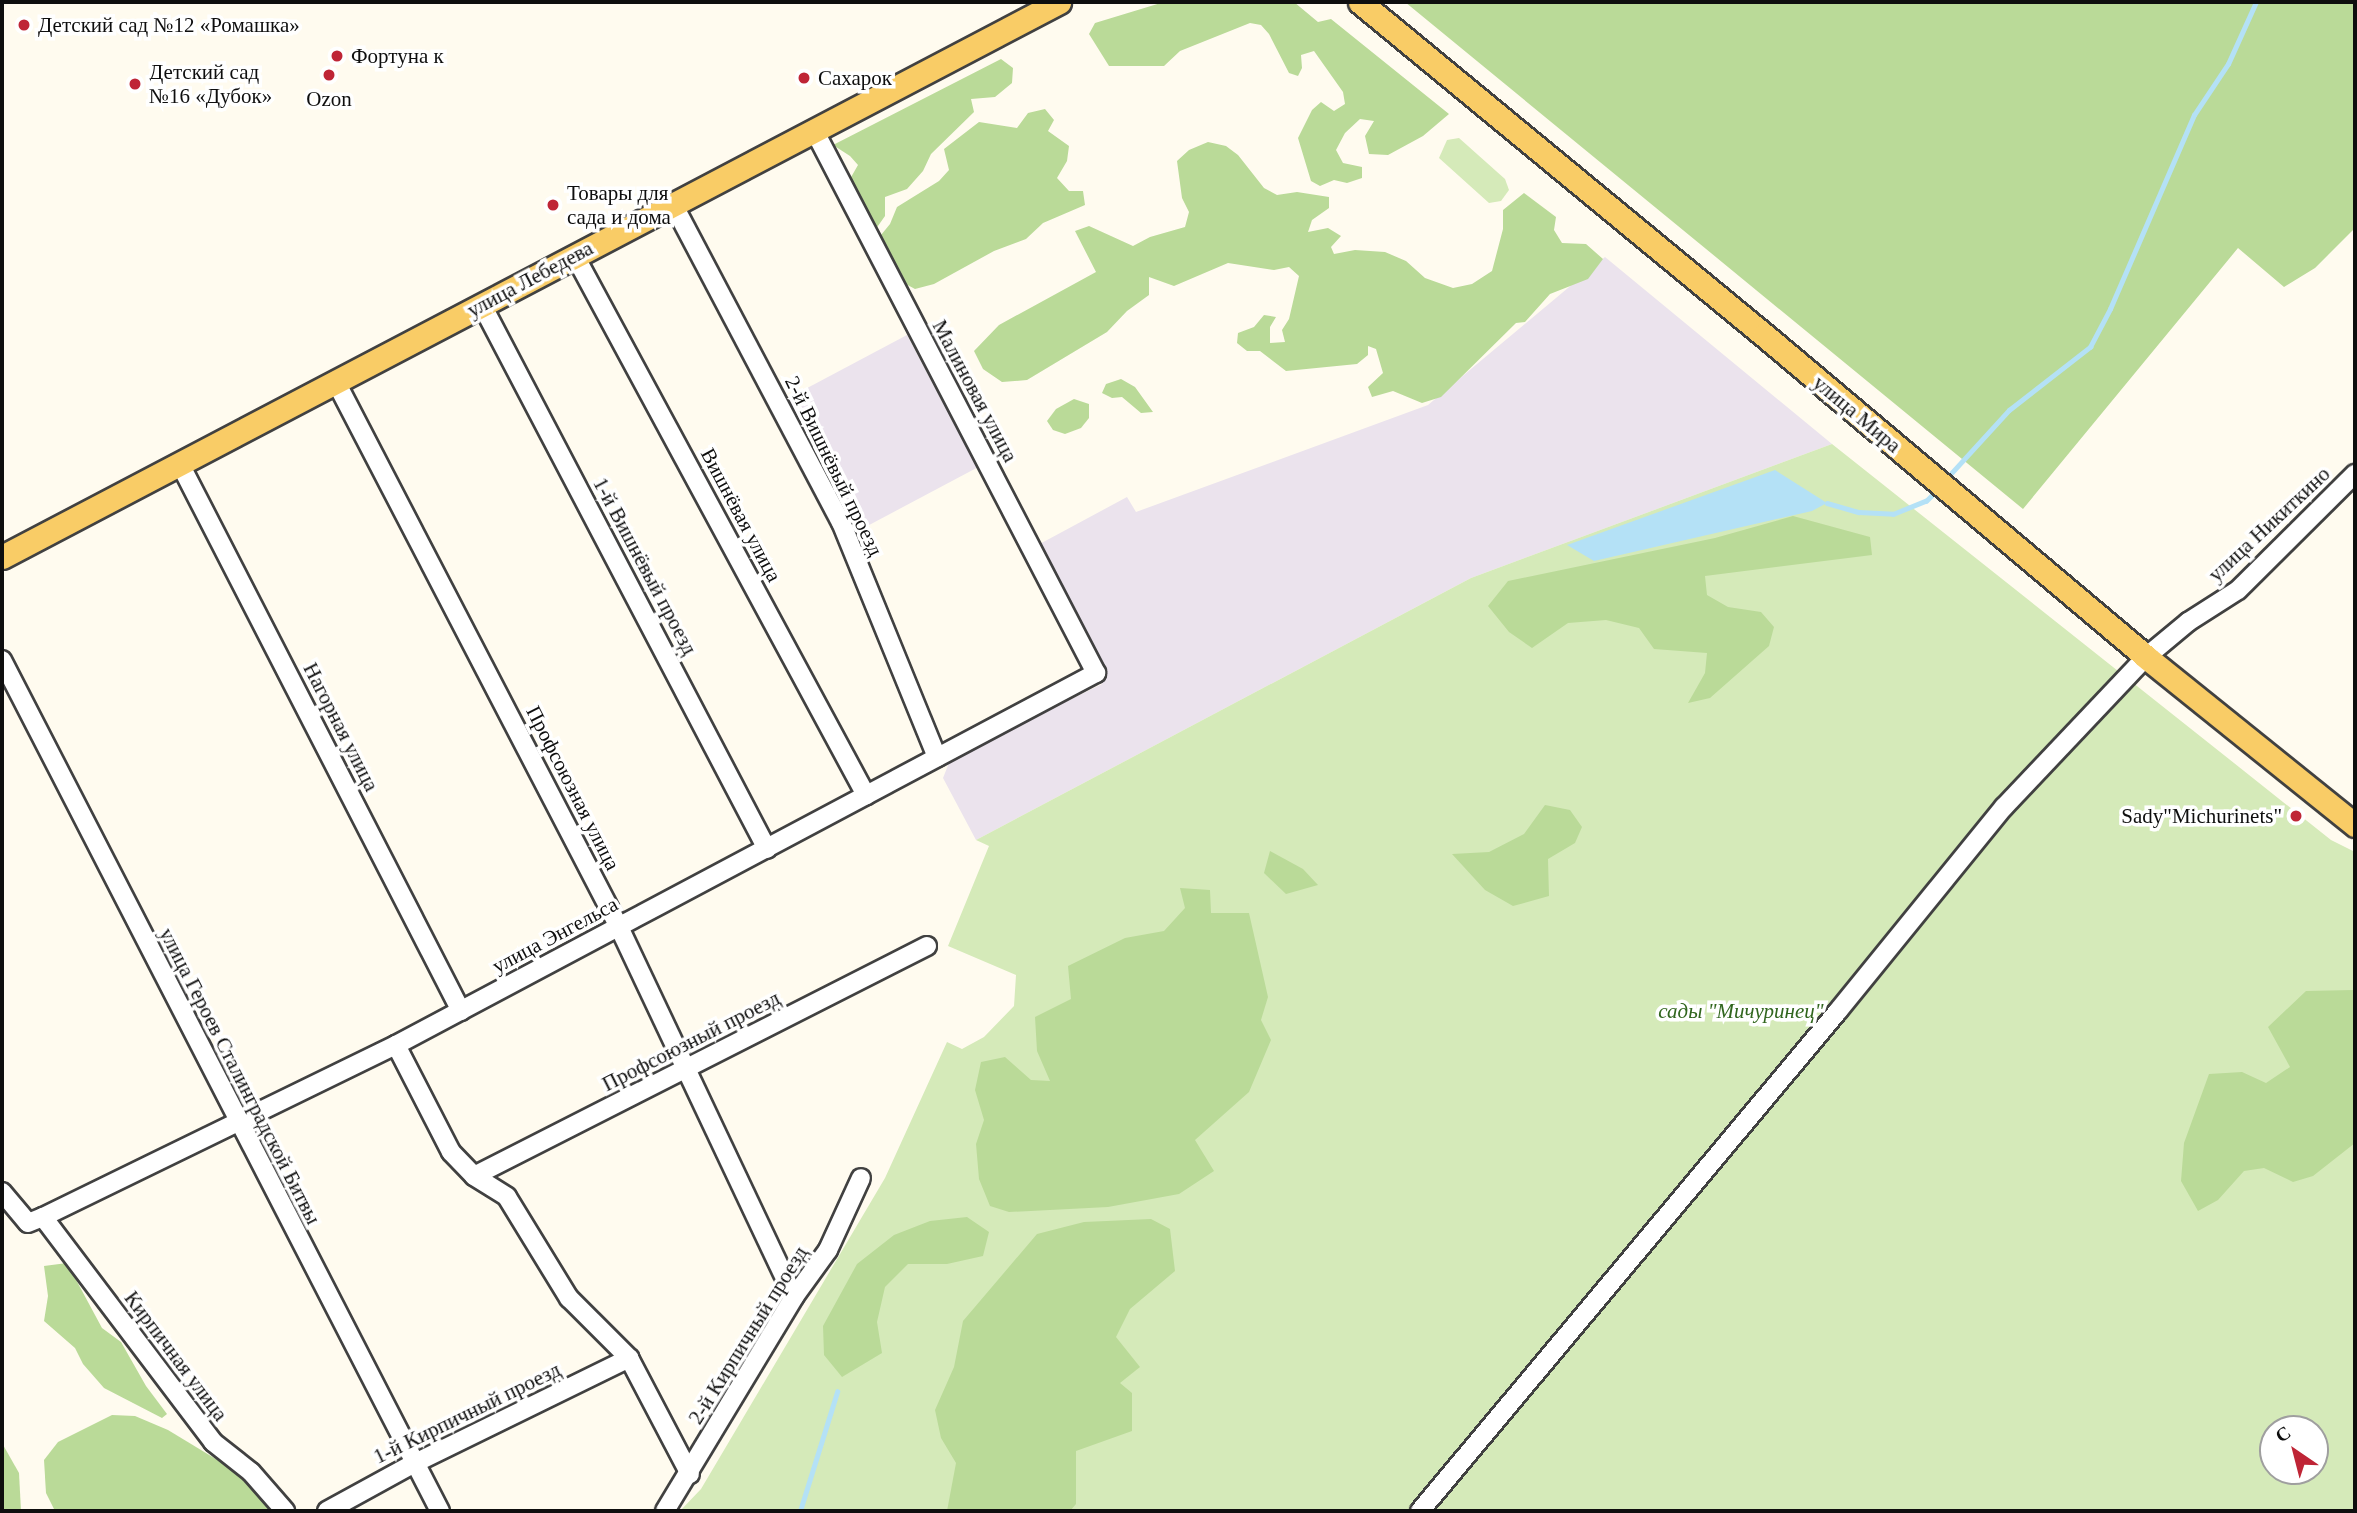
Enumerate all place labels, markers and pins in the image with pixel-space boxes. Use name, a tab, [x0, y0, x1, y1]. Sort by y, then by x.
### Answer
place label: Детский сад №12 «Ромашка»	[38, 12, 300, 38]
marker: Детский сад №12 «Ромашка»	[16, 17, 32, 33]
place label: Фортуна к	[351, 43, 444, 69]
marker: Фортуна к	[329, 48, 345, 64]
place label: Детский сад №16 «Дубок»	[149, 59, 272, 109]
place label: Сахарок	[818, 65, 892, 91]
marker: Ozon	[321, 67, 337, 83]
marker: Сахарок	[796, 70, 812, 86]
marker: Детский сад №16 «Дубок»	[127, 76, 143, 92]
place label: Ozon	[306, 86, 352, 112]
place label: Товары для сада и дома	[567, 180, 671, 230]
marker: Товары для сада и дома	[545, 197, 561, 213]
place label: Sady"Michurinets"	[2121, 803, 2282, 829]
marker: Sady"Michurinets"	[2288, 808, 2304, 824]

